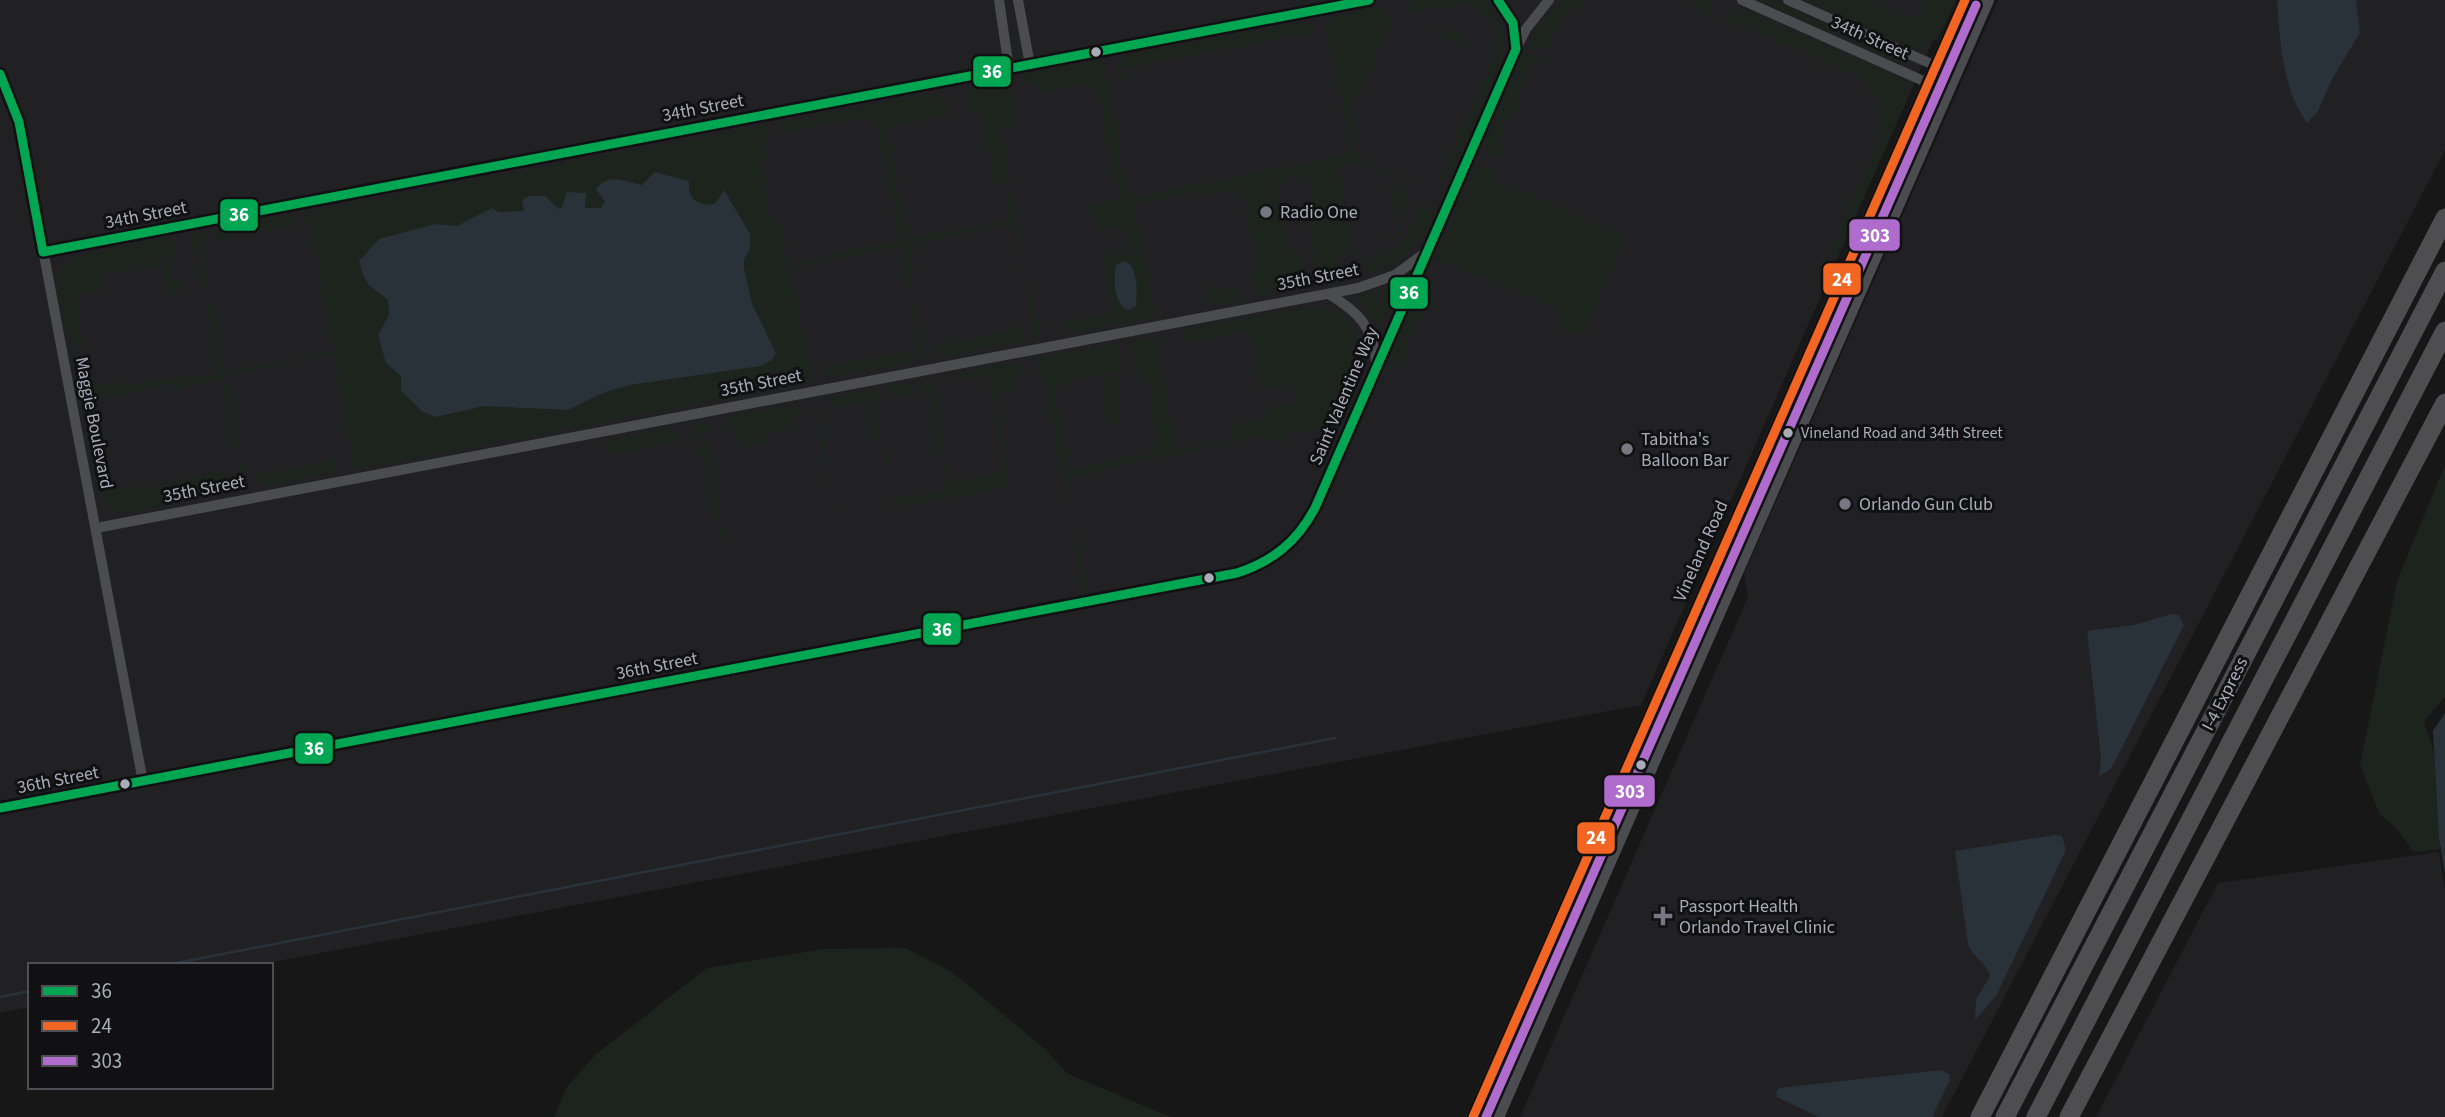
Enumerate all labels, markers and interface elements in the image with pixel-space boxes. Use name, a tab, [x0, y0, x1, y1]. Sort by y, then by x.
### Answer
street label: 34th Street	[1827, 10, 1913, 66]
unlabelled marker	[1089, 45, 1103, 59]
line badge: 36	[972, 55, 1012, 88]
text: 36	[982, 59, 1002, 86]
street label: 34th Street	[660, 88, 746, 128]
street label: 34th Street	[103, 195, 189, 235]
line badge: 36	[219, 198, 259, 232]
place label: Radio One	[1280, 200, 1358, 225]
text: 36	[229, 202, 249, 229]
marker: Radio One	[1258, 204, 1274, 220]
line badge: 303	[1848, 218, 1901, 252]
text: 303	[1860, 223, 1890, 250]
street label: 35th Street	[1275, 257, 1361, 297]
line badge: 24	[1822, 262, 1862, 296]
text: 24	[1832, 267, 1852, 294]
line badge: 36	[1389, 276, 1429, 310]
text: 36	[1399, 280, 1419, 307]
street label: Saint Valentine Way	[1304, 322, 1385, 469]
street label: Maggie Boulevard	[69, 355, 119, 491]
street label: 35th Street	[718, 363, 804, 403]
place label: Vineland Road and 34th Street	[1801, 422, 2003, 444]
marker: Vineland Road and 34th Street	[1781, 426, 1795, 440]
place label: Tabitha's Balloon Bar	[1641, 427, 1729, 473]
marker: Tabitha's Balloon Bar	[1619, 441, 1635, 457]
street label: 35th Street	[161, 469, 247, 509]
place label: Orlando Gun Club	[1859, 492, 1993, 517]
street label: Vineland Road	[1668, 496, 1734, 606]
marker: Orlando Gun Club	[1837, 496, 1853, 512]
unlabelled marker	[1202, 571, 1216, 585]
line badge: 36	[922, 612, 962, 646]
text: 36	[932, 617, 952, 644]
street label: 36th Street	[614, 646, 700, 686]
street label: I-4 Express	[2196, 653, 2254, 735]
line badge: 36	[294, 732, 334, 765]
text: 36	[304, 736, 324, 763]
unlabelled marker	[1634, 758, 1648, 772]
street label: 36th Street	[15, 760, 101, 800]
line badge: 303	[1603, 774, 1656, 808]
unlabelled marker	[118, 777, 132, 791]
text: 303	[1615, 779, 1645, 806]
line badge: 24	[1576, 821, 1616, 855]
text: 24	[1586, 825, 1606, 852]
place label: Passport Health Orlando Travel Clinic	[1679, 894, 1835, 940]
marker: Passport Health Orlando Travel Clinic	[1653, 906, 1673, 926]
legend	[28, 963, 273, 1089]
text: 36	[91, 976, 112, 1006]
text: 24	[91, 1011, 112, 1041]
text: 303	[91, 1046, 122, 1076]

